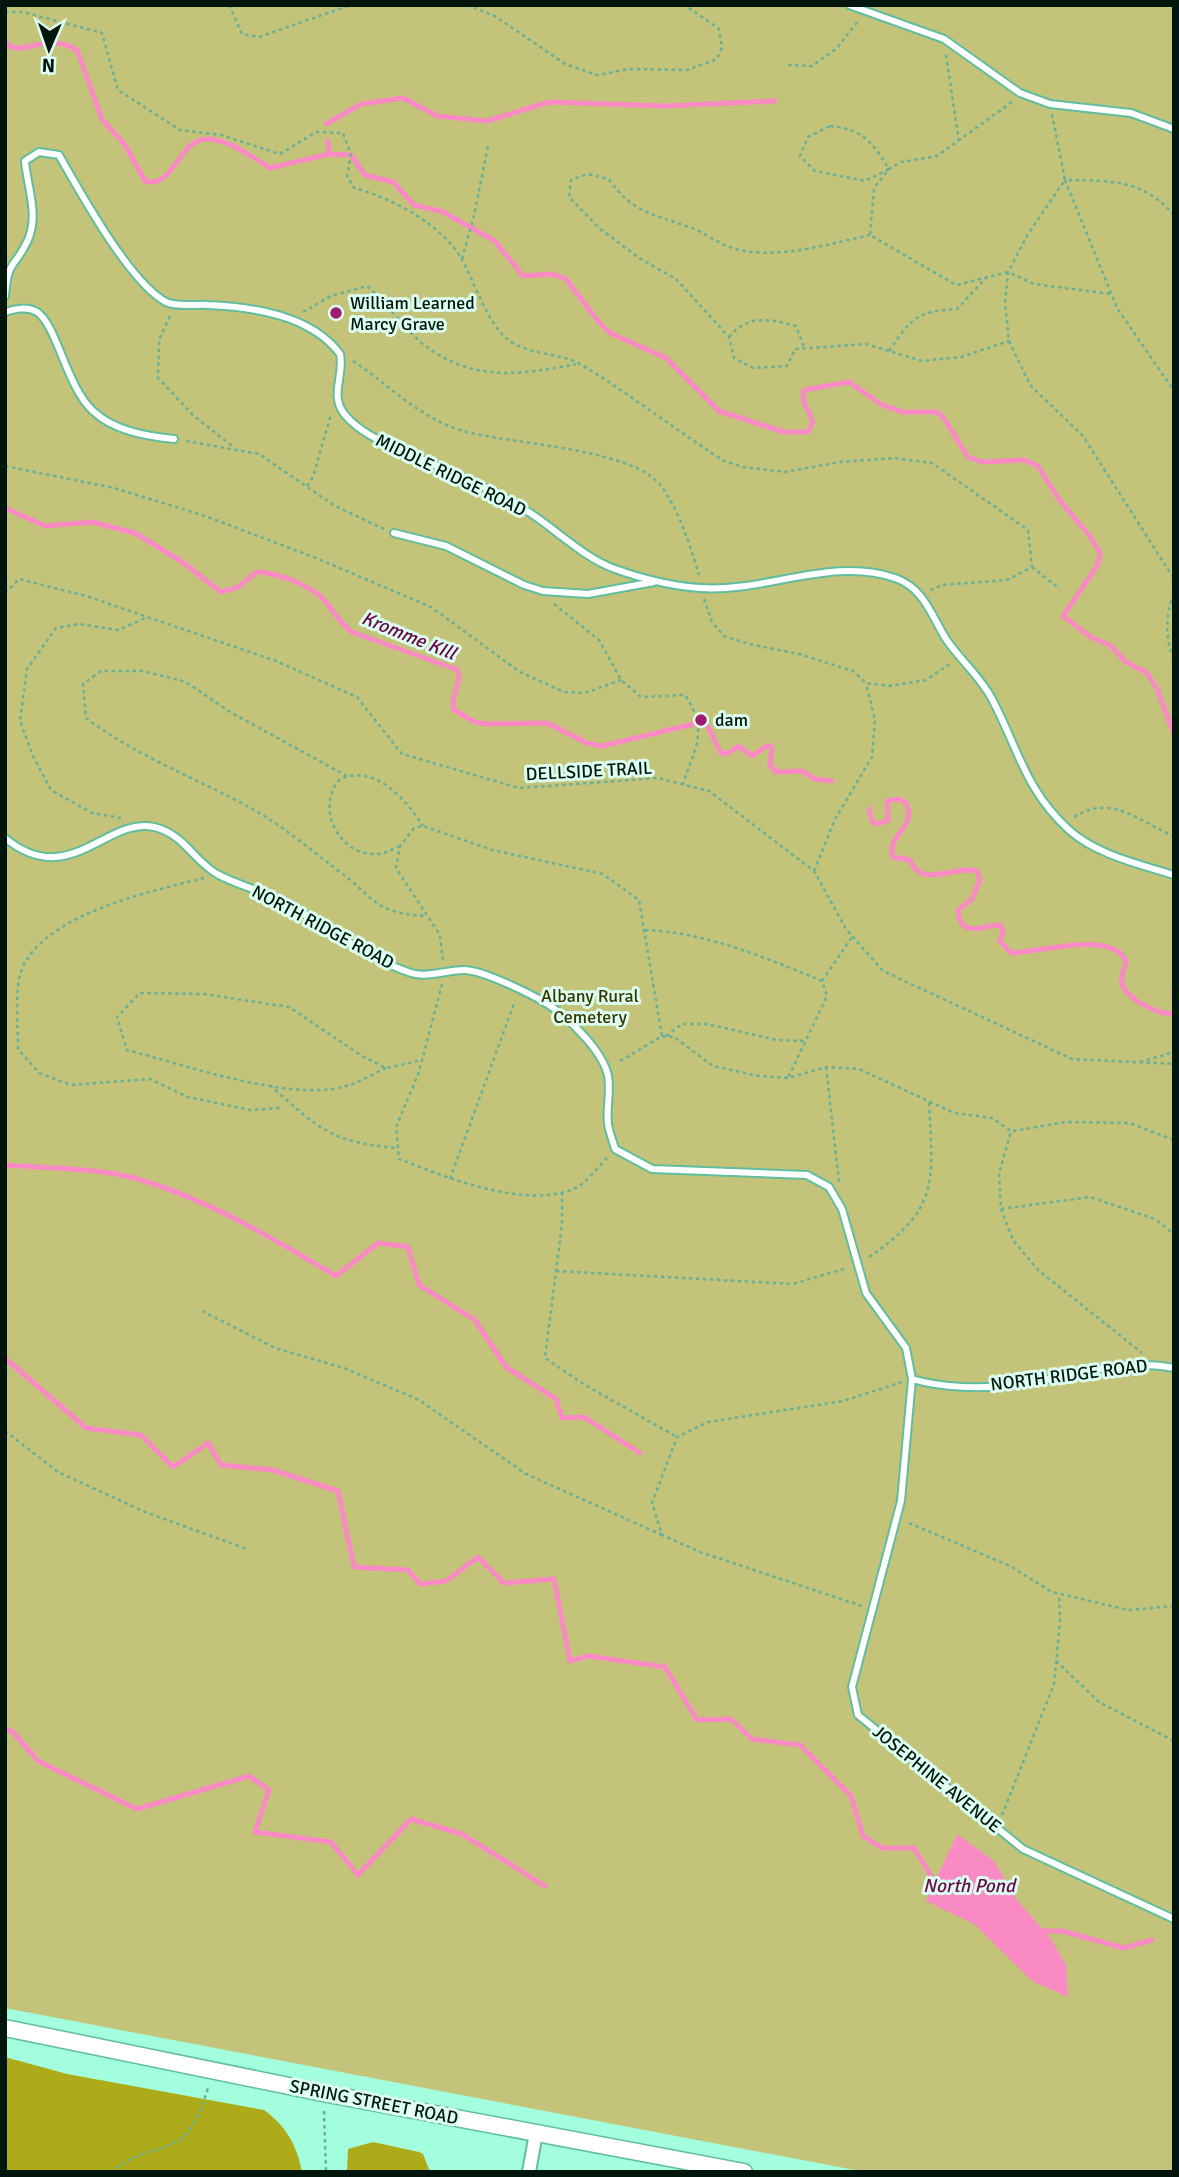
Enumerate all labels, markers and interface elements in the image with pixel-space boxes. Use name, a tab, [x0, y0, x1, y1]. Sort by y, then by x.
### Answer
north arrow	[14, 14, 84, 84]
text: N	[41, 53, 55, 77]
place label: William Learned Marcy Grave	[350, 292, 475, 335]
marker: William Learned Marcy Grave	[328, 305, 344, 321]
street label: MIDDLE RIDGE ROAD	[372, 429, 530, 521]
water label: Kromme KIll	[358, 606, 461, 666]
place label: dam	[715, 709, 748, 731]
marker: dam	[693, 712, 709, 728]
street label: DELLSIDE TRAIL	[525, 757, 653, 785]
street label: NORTH RIDGE ROAD	[248, 880, 398, 974]
park label: Albany Rural Cemetery	[541, 985, 639, 1028]
street label: NORTH RIDGE ROAD	[989, 1354, 1149, 1396]
street label: JOSEPHINE AVENUE	[868, 1720, 1006, 1838]
water label: North Pond	[923, 1874, 1017, 1898]
street label: SPRING STREET ROAD	[288, 2075, 460, 2129]

